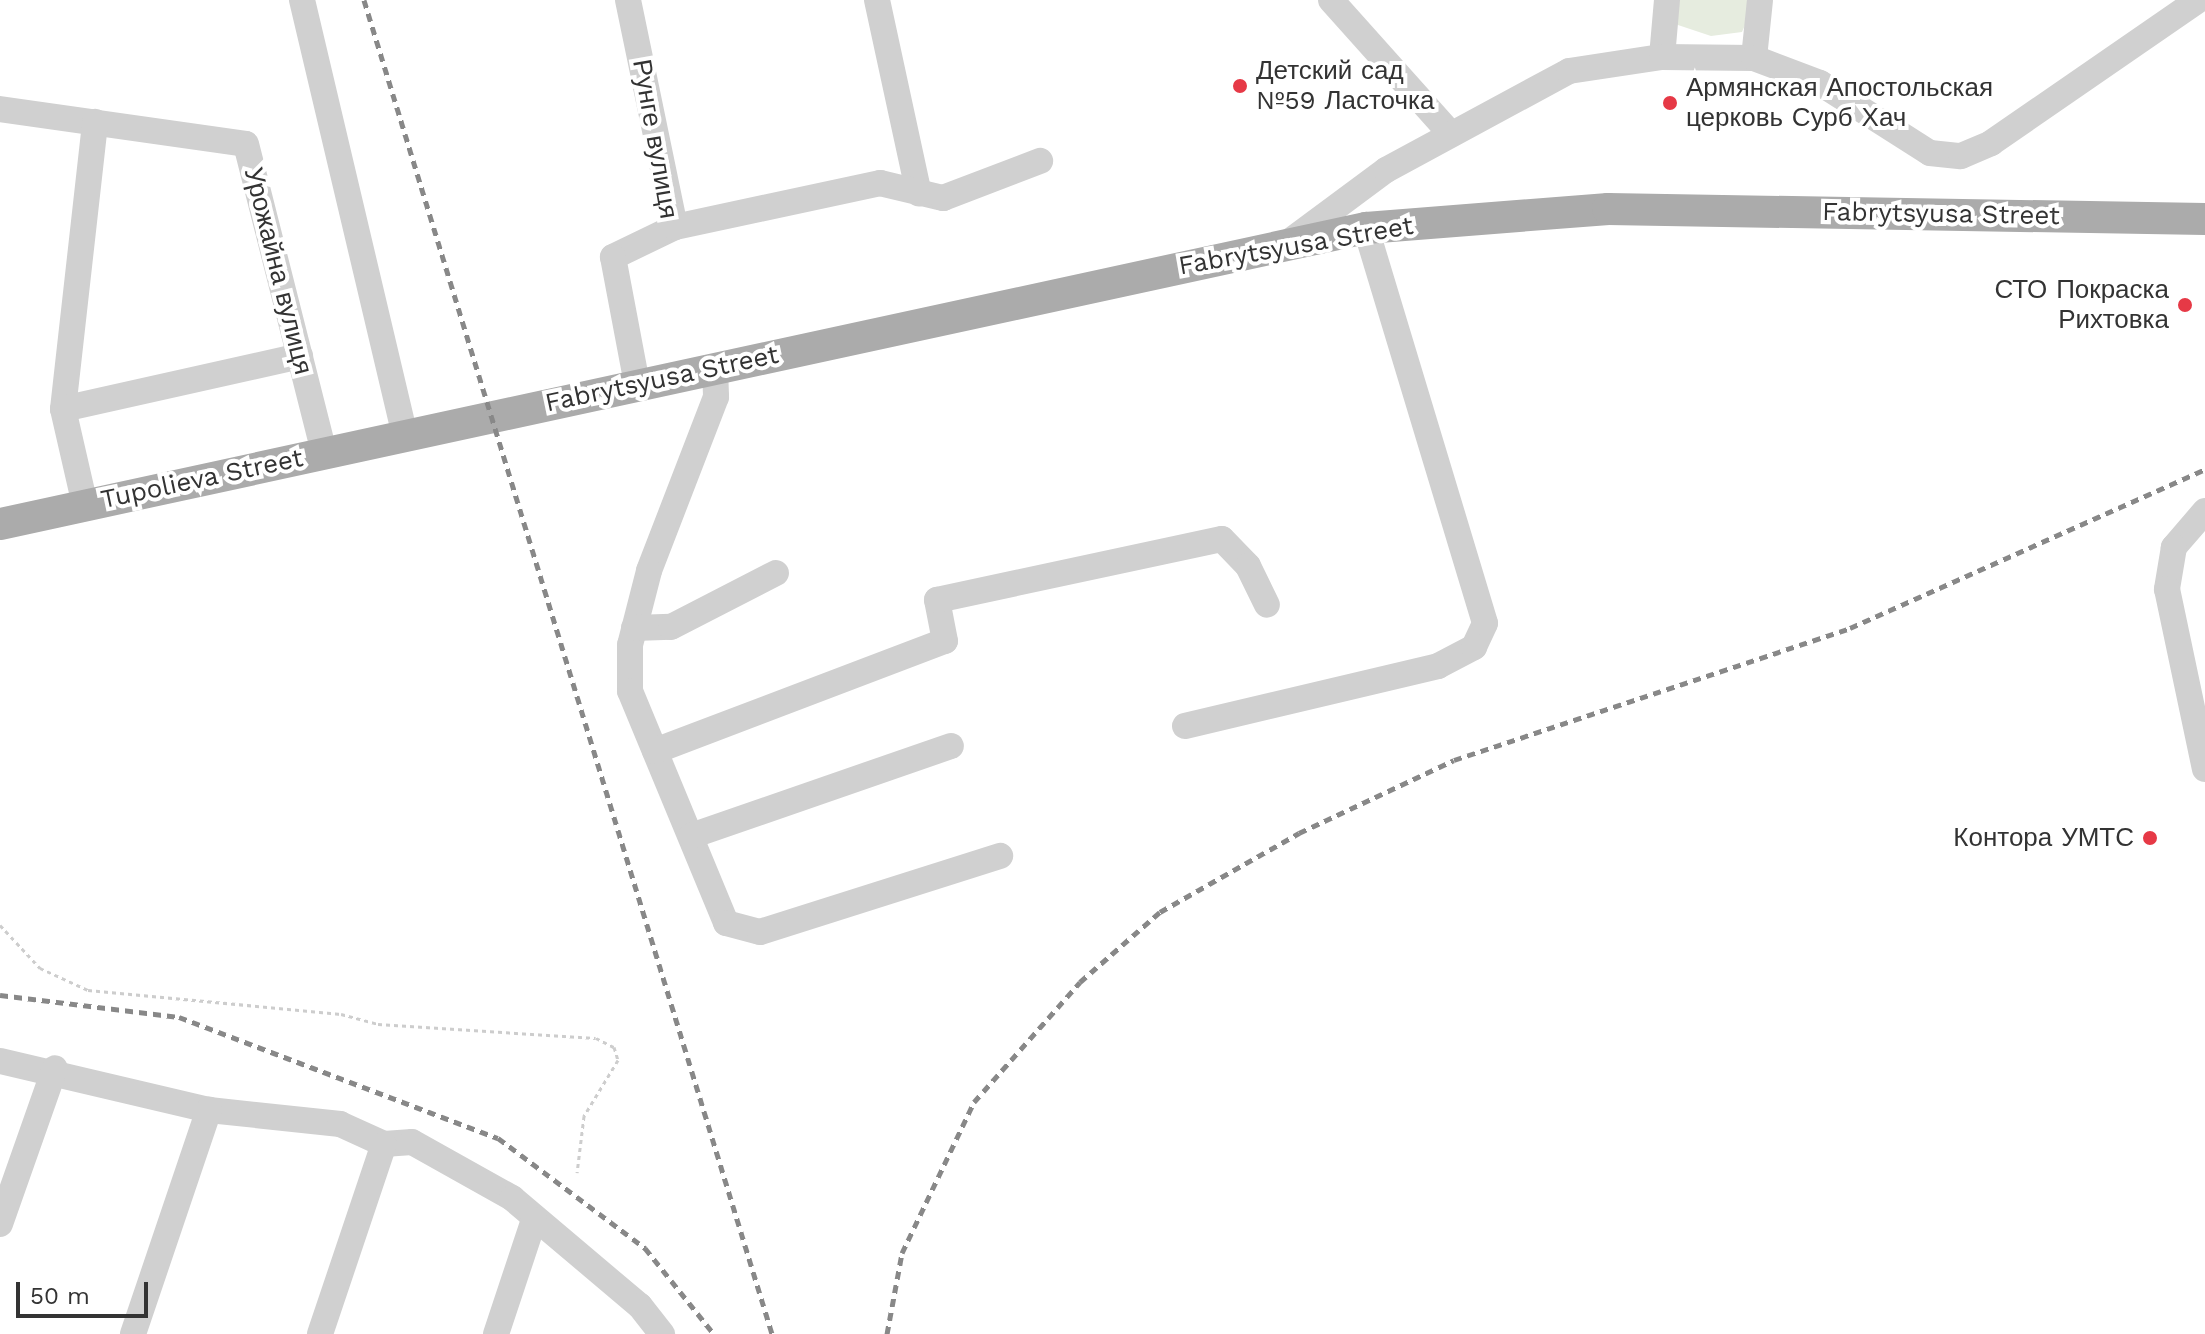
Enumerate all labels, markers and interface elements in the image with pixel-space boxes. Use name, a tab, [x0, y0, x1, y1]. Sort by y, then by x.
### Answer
place label: Детский сад №59 Ласточка	[1256, 55, 1434, 116]
street label: Рунге вулиця	[626, 57, 684, 221]
place label: Армянская Апостольская церковь Сурб Хач	[1686, 72, 1993, 134]
marker: Детский сад №59 Ласточка	[1231, 77, 1249, 95]
marker: Армянская Апостольская церковь Сурб Хач	[1661, 94, 1679, 112]
street label: Урожайна вулиця	[237, 164, 319, 378]
street label: Fabrytsyusa Street	[1822, 196, 2060, 232]
street label: Fabrytsyusa Street	[1176, 210, 1416, 282]
place label: СТО Покраска Рихтовка	[1994, 274, 2169, 336]
marker: СТО Покраска Рихтовка	[2176, 296, 2194, 314]
street label: Fabrytsyusa Street	[542, 339, 782, 419]
street label: Tupolieva Street	[98, 442, 306, 516]
place label: Контора УМТС	[1953, 822, 2134, 854]
marker: Контора УМТС	[2141, 829, 2159, 847]
scale bar	[20, 1266, 152, 1316]
text: 50 m	[30, 1282, 90, 1310]

